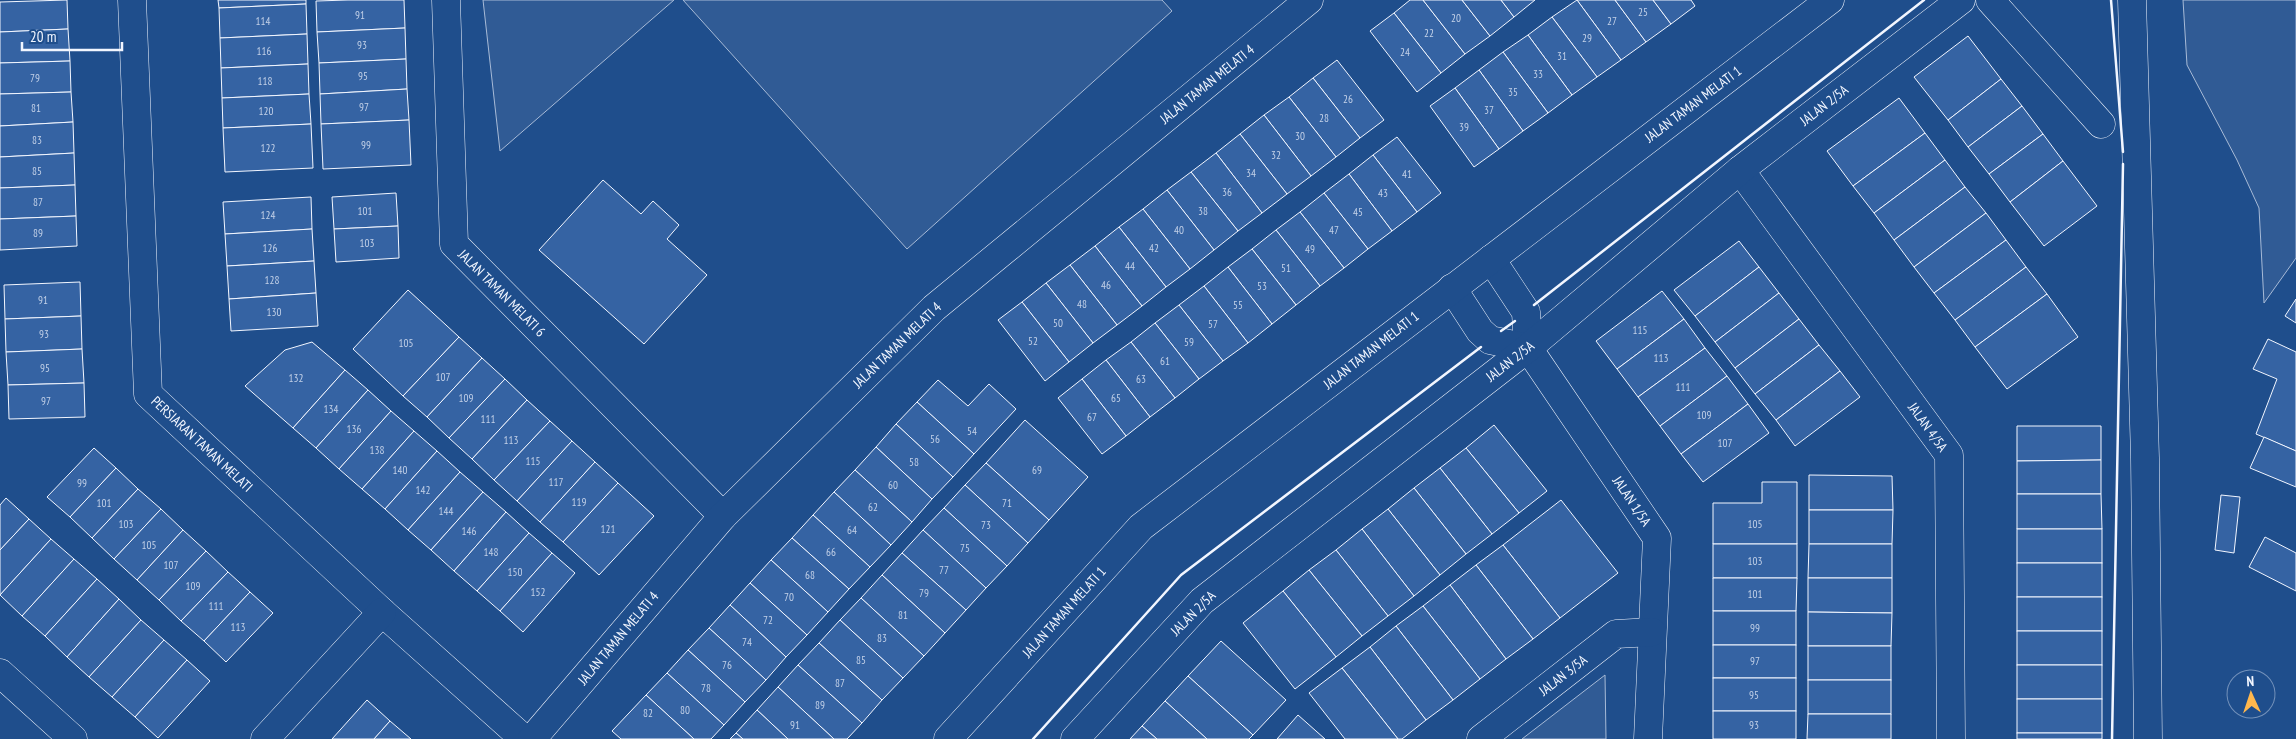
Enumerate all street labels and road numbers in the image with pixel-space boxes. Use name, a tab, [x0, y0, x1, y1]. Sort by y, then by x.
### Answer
street label: JALAN TAMAN MELATI 4	[1155, 40, 1258, 128]
street label: JALAN TAMAN MELATI 1	[1640, 62, 1745, 147]
street label: JALAN 2/5A	[1795, 80, 1852, 130]
street label: JALAN TAMAN MELATI 6	[454, 245, 549, 340]
street label: JALAN TAMAN MELATI 4	[848, 298, 946, 393]
street label: JALAN TAMAN MELATI 1	[1319, 307, 1422, 393]
street label: JALAN 2/5A	[1481, 336, 1538, 386]
street label: PERSIARAN TAMAN MELATI	[147, 392, 257, 496]
street label: JALAN 4/5A	[1904, 398, 1952, 455]
street label: JALAN 1/5A	[1608, 472, 1655, 530]
street label: JALAN TAMAN MELATI 1	[1018, 563, 1110, 662]
street label: JALAN 2/5A	[1166, 586, 1220, 640]
street label: JALAN TAMAN MELATI 4	[573, 587, 663, 689]
street label: JALAN 3/5A	[1534, 650, 1591, 700]

